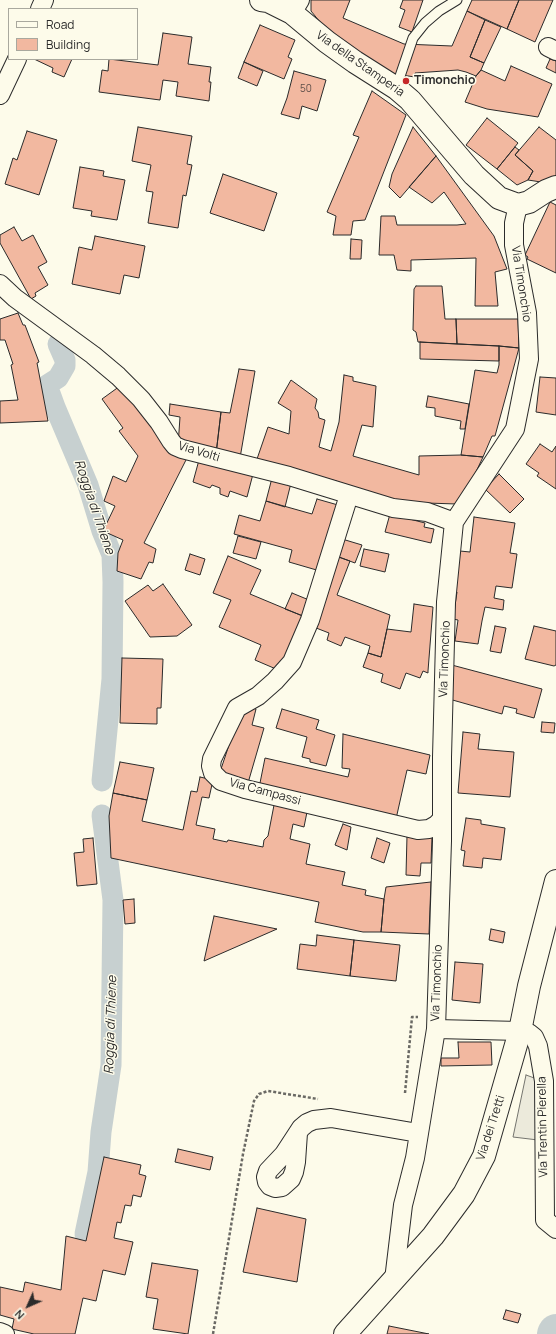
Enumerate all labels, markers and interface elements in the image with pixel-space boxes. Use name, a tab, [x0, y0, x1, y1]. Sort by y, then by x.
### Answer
legend	[8, 8, 138, 60]
text: Road	[46, 16, 74, 33]
street label: Via della Stamperia	[313, 28, 407, 100]
text: Building	[46, 36, 90, 53]
place label: Timonchio	[414, 74, 475, 88]
marker: Timonchio	[401, 76, 411, 86]
house number: 50	[300, 83, 312, 95]
street label: Via Timonchio	[508, 245, 534, 323]
street label: Via Volti	[176, 439, 222, 465]
water label: Roggia di Thiene	[71, 458, 117, 556]
street label: Via Timonchio	[436, 620, 454, 698]
street label: Via Campassi	[228, 776, 302, 808]
street label: Via Timonchio	[428, 944, 446, 1022]
water label: Roggia di Thiene	[101, 975, 121, 1075]
street label: Via Trentin Pierella	[535, 1076, 551, 1178]
street label: Via dei Tretti	[474, 1094, 508, 1162]
north arrow	[8, 1286, 48, 1326]
text: N	[11, 1307, 27, 1323]

